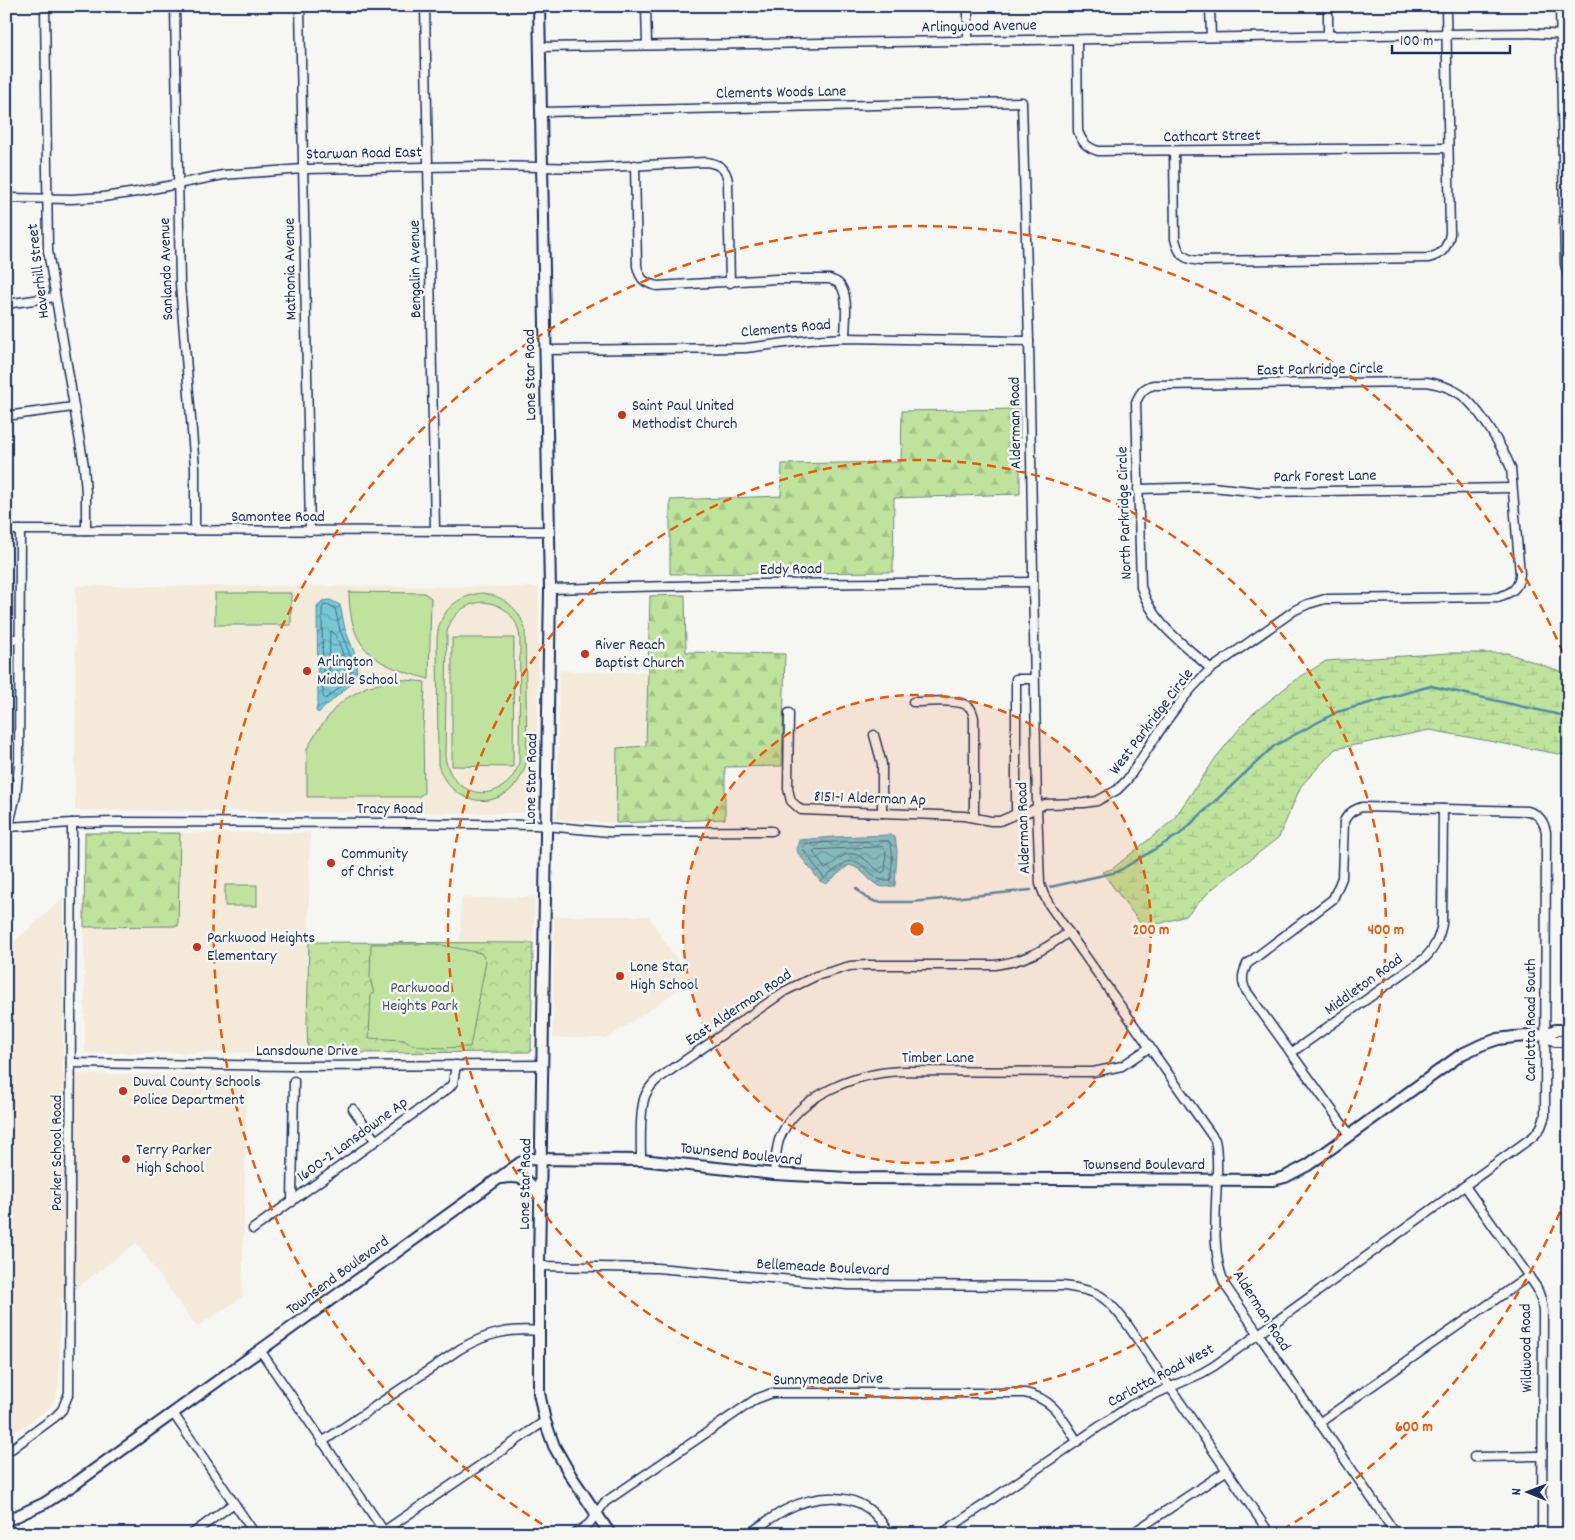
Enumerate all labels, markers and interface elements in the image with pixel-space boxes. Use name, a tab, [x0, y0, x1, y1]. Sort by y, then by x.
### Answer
street label: Arlingwood Avenue	[921, 14, 1037, 40]
scale bar	[1392, 22, 1510, 54]
text: 100 m	[1400, 31, 1433, 53]
street label: Clements Woods Lane	[716, 80, 846, 106]
street label: Cathcart Street	[1163, 125, 1261, 149]
street label: Starwan Road East	[306, 141, 422, 167]
street label: Sanlando Avenue	[154, 217, 180, 321]
street label: Mathonia Avenue	[279, 218, 303, 320]
street label: Bengalin Avenue	[404, 220, 428, 318]
street label: Haverhill Street	[22, 222, 56, 320]
street label: Clements Road	[740, 314, 832, 344]
street label: Lone Star Road	[519, 329, 543, 421]
street label: East Parkridge Circle	[1257, 357, 1383, 383]
street label: Alderman Road	[1004, 377, 1028, 469]
place label: Saint Paul United Methodist Church	[632, 395, 737, 436]
marker: Saint Paul United Methodist Church	[616, 409, 628, 421]
street label: North Parkridge Circle	[1111, 446, 1139, 580]
street label: Park Forest Lane	[1273, 465, 1377, 489]
street label: Samontee Road	[231, 506, 325, 529]
street label: Eddy Road	[760, 558, 822, 582]
place label: River Reach Baptist Church	[595, 634, 684, 675]
marker: River Reach Baptist Church	[579, 648, 591, 660]
place label: Arlington Middle School	[317, 651, 398, 692]
street label: West Parkridge Circle	[1104, 664, 1200, 780]
marker: Arlington Middle School	[301, 665, 313, 677]
street label: Lone Star Road	[520, 733, 544, 825]
street label: Alderman Road	[1011, 781, 1037, 875]
street label: 8151-1 Alderman Ap	[814, 786, 926, 812]
street label: Tracy Road	[357, 798, 423, 821]
place label: Community of Christ	[341, 843, 408, 884]
marker: Community of Christ	[325, 857, 337, 869]
centre of rings	[908, 920, 926, 938]
text: 200 m	[1133, 920, 1169, 942]
text: 400 m	[1368, 920, 1404, 942]
place label: Parkwood Heights Elementary	[207, 927, 315, 968]
marker: Parkwood Heights Elementary	[191, 941, 203, 953]
street label: Middleton Road	[1320, 949, 1408, 1021]
place label: Lone Star High School	[630, 956, 698, 997]
street label: Carlotta Road South	[1520, 958, 1543, 1082]
street label: East Alderman Road	[681, 964, 797, 1052]
marker: Lone Star High School	[614, 970, 626, 982]
park label: Parkwood Heights Park	[382, 977, 458, 1018]
street label: Lansdowne Drive	[256, 1040, 358, 1063]
street label: Timber Lane	[902, 1047, 974, 1070]
place label: Duval County Schools Police Department	[133, 1071, 261, 1112]
marker: Duval County Schools Police Department	[117, 1085, 129, 1097]
street label: 1600-2 Lansdowne Ap	[293, 1092, 413, 1188]
street label: Parker School Road	[46, 1095, 69, 1211]
street label: Townsend Boulevard	[679, 1137, 803, 1173]
street label: Lone Star Road	[514, 1138, 538, 1230]
place label: Terry Parker High School	[136, 1139, 212, 1180]
marker: Terry Parker High School	[120, 1153, 132, 1165]
street label: Townsend Boulevard	[1083, 1154, 1205, 1177]
street label: Townsend Boulevard	[282, 1231, 394, 1321]
street label: Bellemeade Boulevard	[756, 1253, 890, 1283]
street label: Alderman Road	[1226, 1266, 1296, 1356]
street label: Wildwood Road	[1515, 1303, 1539, 1393]
street label: Carlotta Road West	[1104, 1338, 1218, 1414]
street label: Sunnymeade Drive	[773, 1368, 883, 1392]
text: 600 m	[1395, 1417, 1433, 1439]
north arrow	[1502, 1468, 1552, 1518]
text: N	[1507, 1488, 1527, 1495]

